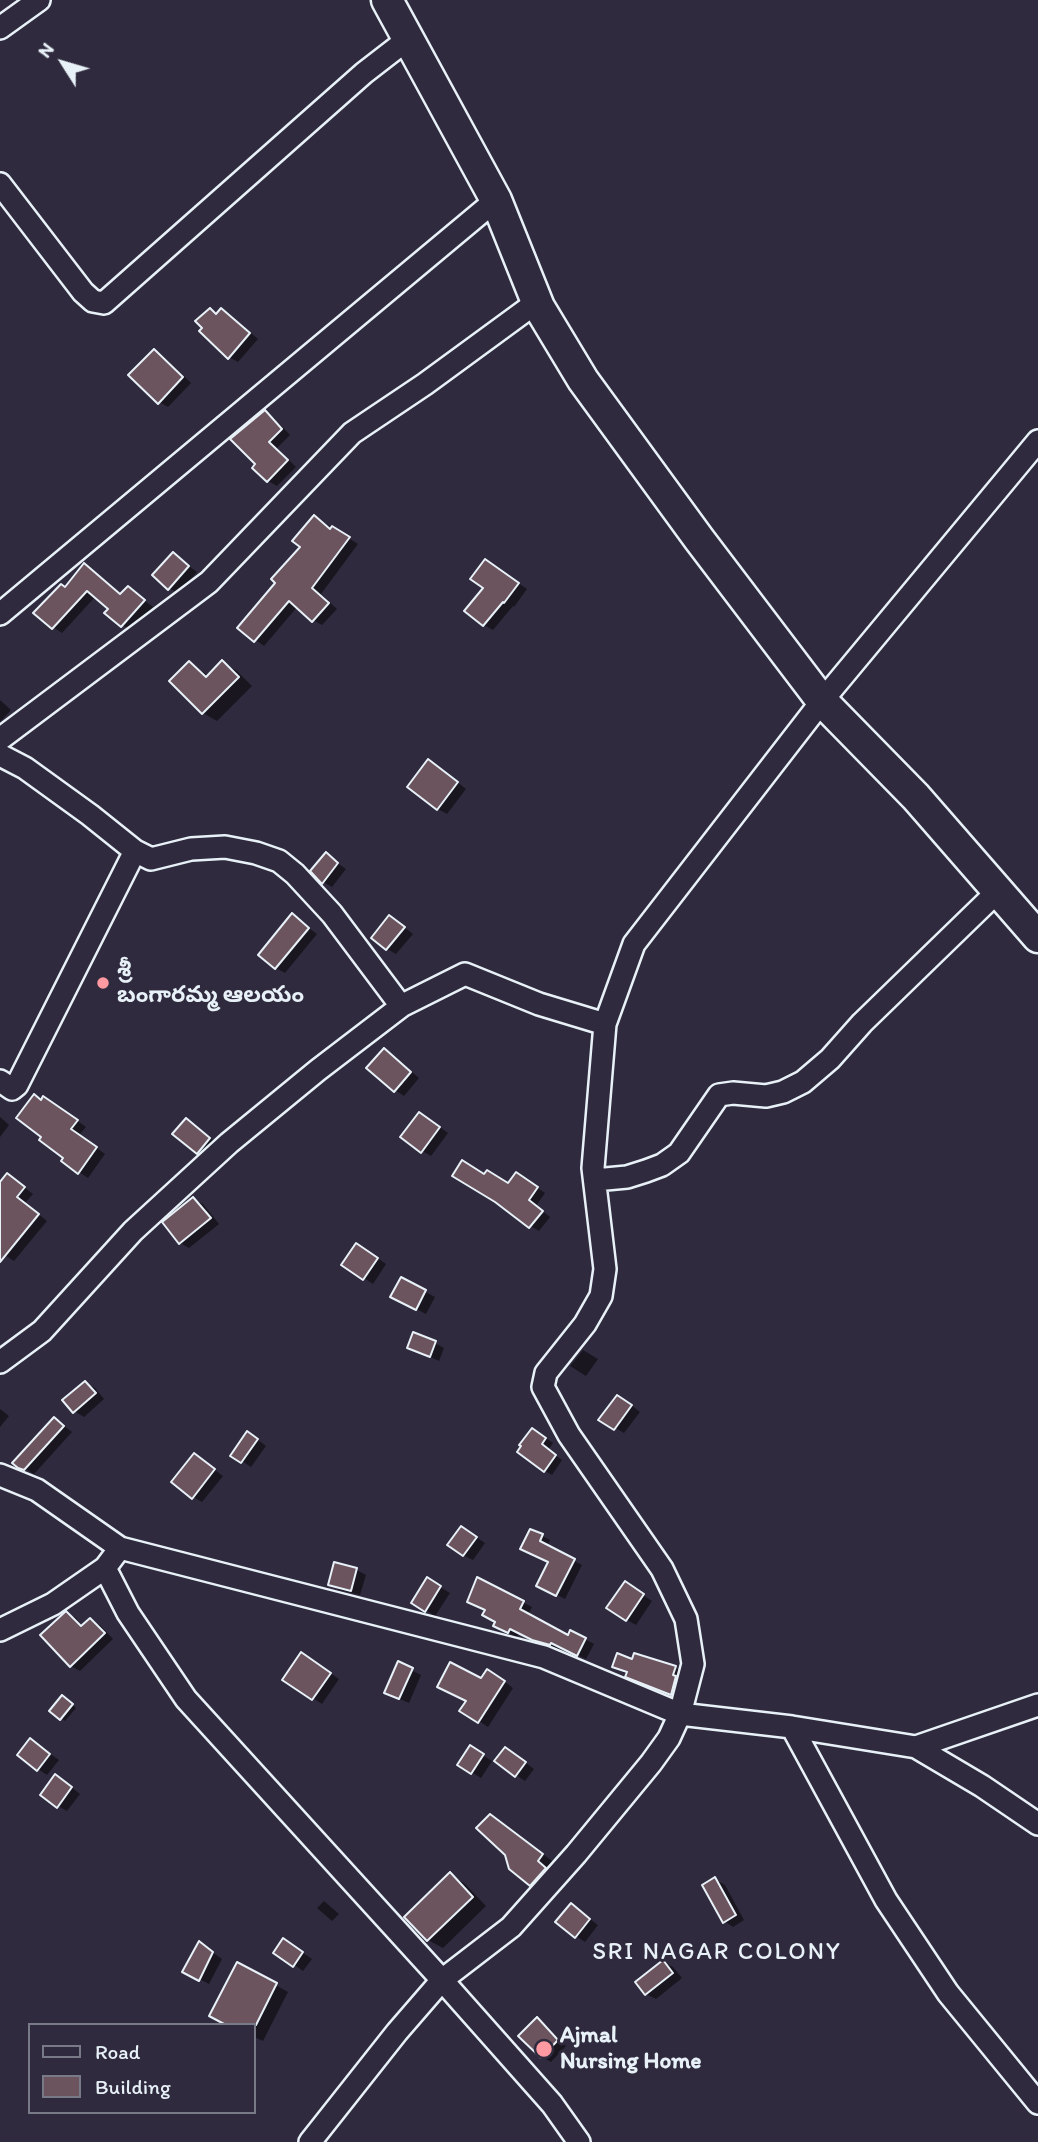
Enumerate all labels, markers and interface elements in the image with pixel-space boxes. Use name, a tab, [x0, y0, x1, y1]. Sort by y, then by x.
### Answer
north arrow	[28, 28, 98, 98]
text: N	[33, 38, 59, 62]
place label: శ్రీ బంగారమ్మ ఆలయం	[117, 956, 304, 1010]
marker: శ్రీ బంగారమ్మ ఆలయం	[95, 975, 111, 991]
district label: SRI NAGAR COLONY	[594, 1939, 840, 1967]
place label: Ajmal Nursing Home	[560, 2022, 701, 2076]
legend	[28, 2023, 256, 2114]
text: Road	[95, 2039, 140, 2064]
marker: Ajmal Nursing Home	[534, 2039, 554, 2059]
text: Building	[95, 2074, 171, 2099]

